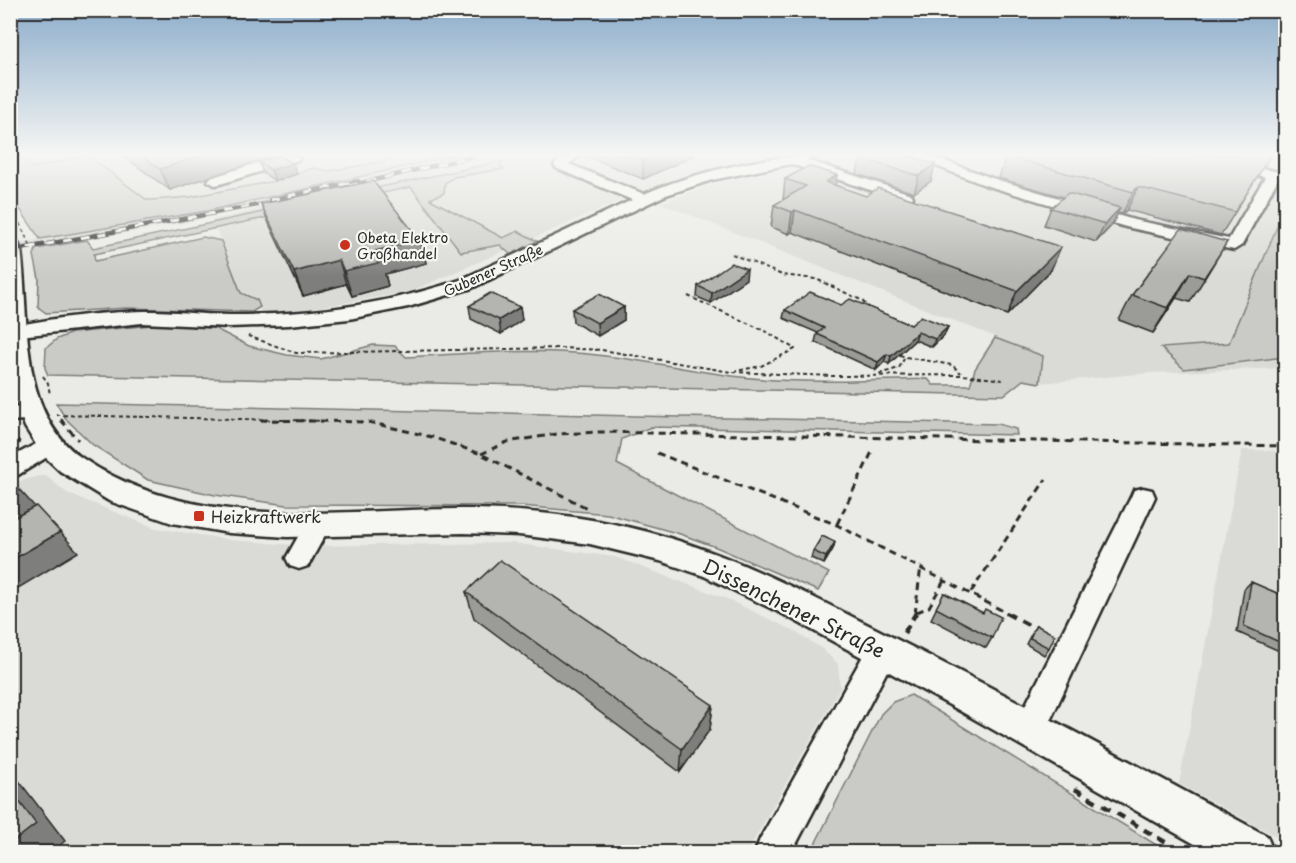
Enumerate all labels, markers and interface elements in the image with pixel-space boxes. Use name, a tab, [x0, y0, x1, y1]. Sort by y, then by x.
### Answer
place label: Obeta Elektro Großhandel	[357, 227, 448, 264]
marker: Obeta Elektro Großhandel	[338, 238, 352, 252]
street label: Gubener Straße	[440, 239, 546, 301]
place label: Heizkraftwerk	[211, 504, 321, 528]
marker: Heizkraftwerk	[192, 509, 206, 523]
street label: Dissenchener Straße	[698, 551, 890, 665]

